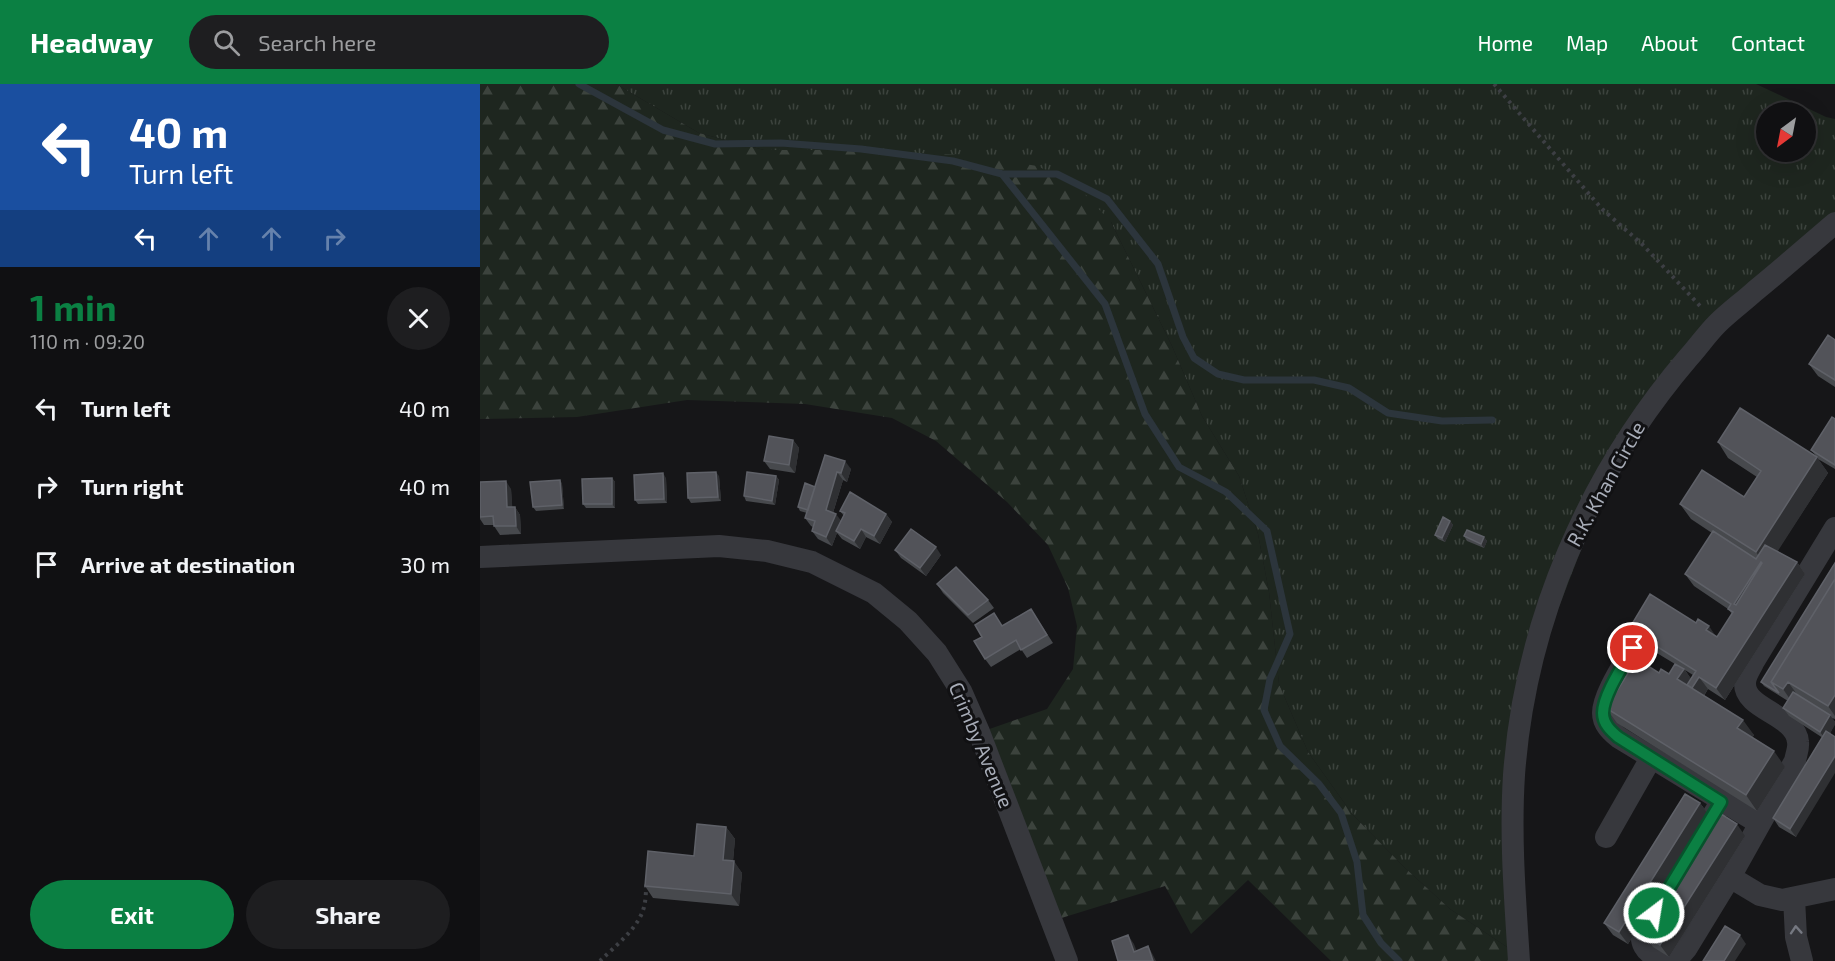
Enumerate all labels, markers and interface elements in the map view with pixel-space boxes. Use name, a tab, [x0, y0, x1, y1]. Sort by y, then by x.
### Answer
search box	[189, 15, 609, 69]
text: Headway	[30, 25, 153, 59]
icon: search	[210, 26, 243, 59]
text: Search here	[258, 29, 376, 55]
text: Home	[1477, 30, 1533, 55]
text: Map	[1566, 30, 1608, 55]
text: About	[1641, 30, 1698, 55]
text: Contact	[1731, 30, 1805, 55]
north arrow	[1756, 102, 1816, 162]
map controls	[1756, 102, 1816, 162]
text: 40 m	[129, 106, 228, 156]
icon: left	[30, 108, 108, 186]
text: Turn left	[129, 157, 233, 189]
icon: left	[129, 222, 162, 255]
icon: ahead	[192, 222, 225, 255]
icon: ahead	[255, 222, 288, 255]
icon: right	[318, 222, 351, 255]
text: 1 min	[30, 285, 117, 328]
button: close	[387, 287, 450, 350]
text: 110 m · 09:20	[30, 329, 145, 353]
icon: left	[30, 392, 63, 425]
text: Turn left	[81, 395, 170, 421]
text: 40 m	[399, 395, 450, 421]
street label: R.K. Khan Circle	[1561, 417, 1649, 550]
icon: right	[30, 470, 63, 503]
text: Turn right	[81, 473, 183, 499]
text: 40 m	[399, 473, 450, 499]
icon: arrive	[30, 548, 63, 581]
text: Arrive at destination	[81, 551, 295, 577]
text: 30 m	[400, 551, 450, 577]
pin	[1607, 622, 1658, 673]
icon: arrive	[1616, 631, 1649, 664]
street label: Crimby Avenue	[945, 678, 1019, 811]
button: Exit	[30, 880, 234, 949]
button: Share	[246, 880, 450, 949]
position arrow	[1622, 881, 1686, 945]
one-way arrow	[1789, 925, 1802, 934]

